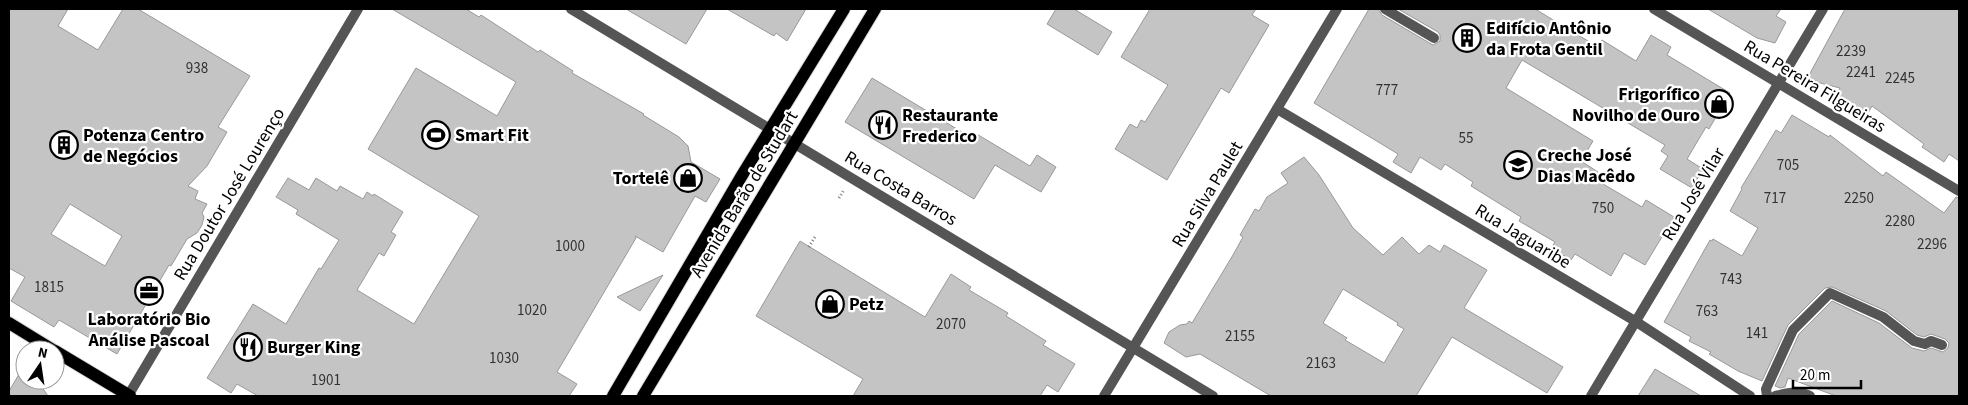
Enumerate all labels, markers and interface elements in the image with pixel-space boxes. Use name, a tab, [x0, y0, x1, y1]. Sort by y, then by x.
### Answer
place label: Edifício Antônio da Frota Gentil	[1486, 16, 1611, 62]
building icon: Edifício Antônio da Frota Gentil	[1452, 23, 1482, 53]
street label: Rua Pereira Filgueiras	[1739, 34, 1891, 139]
house number: 2239	[1836, 41, 1866, 62]
house number: 938	[186, 58, 208, 79]
house number: 2241	[1846, 62, 1876, 83]
house number: 2245	[1885, 68, 1915, 89]
house number: 777	[1376, 80, 1398, 101]
place label: Frigorífico Novilho de Ouro	[1572, 82, 1700, 128]
shop icon: Frigorífico Novilho de Ouro	[1704, 89, 1734, 119]
street label: Rua Doutor José Lourenço	[168, 103, 291, 285]
place label: Restaurante Frederico	[902, 103, 998, 149]
street label: Avenida Barão de Studart	[685, 106, 804, 282]
restaurant icon: Restaurante Frederico	[868, 110, 898, 140]
sports icon: Smart Fit	[421, 120, 451, 150]
place label: Potenza Centro de Negócios	[83, 123, 204, 169]
place label: Smart Fit	[455, 123, 529, 148]
house number: 55	[1459, 128, 1473, 149]
building icon: Potenza Centro de Negócios	[49, 130, 79, 160]
street label: Rua Silva Paulet	[1166, 136, 1249, 252]
street label: Rua José Vilar	[1656, 142, 1731, 246]
place label: Creche José Dias Macêdo	[1537, 143, 1635, 189]
street label: Rua Costa Barros	[840, 145, 962, 232]
school or university icon: Creche José Dias Macêdo	[1503, 150, 1533, 180]
house number: 705	[1777, 155, 1799, 176]
shop icon: Tortelê	[673, 163, 703, 193]
place label: Tortelê	[613, 166, 669, 191]
house number: 717	[1764, 188, 1786, 209]
house number: 2250	[1844, 188, 1874, 209]
street label: Rua Jaguaribe	[1470, 198, 1575, 275]
house number: 750	[1592, 198, 1614, 219]
house number: 2280	[1885, 211, 1915, 232]
house number: 2296	[1917, 234, 1947, 255]
house number: 1000	[555, 236, 585, 257]
house number: 743	[1720, 269, 1742, 290]
office icon: Laboratório Bio Análise Pascoal	[134, 276, 164, 306]
house number: 1815	[34, 277, 64, 298]
shop icon: Petz	[815, 289, 845, 319]
place label: Petz	[849, 292, 884, 317]
house number: 1020	[517, 300, 547, 321]
house number: 763	[1696, 301, 1718, 322]
place label: Laboratório Bio Análise Pascoal	[87, 307, 211, 353]
house number: 2070	[936, 314, 966, 335]
house number: 141	[1746, 323, 1768, 344]
house number: 2155	[1225, 326, 1255, 347]
restaurant icon: Burger King	[233, 332, 263, 362]
place label: Burger King	[267, 335, 361, 360]
north arrow	[15, 340, 65, 390]
text: N	[36, 343, 49, 364]
house number: 1030	[489, 348, 519, 369]
house number: 2163	[1306, 353, 1336, 374]
scale bar	[1793, 358, 1860, 390]
text: 20 m	[1800, 365, 1830, 386]
house number: 1901	[311, 370, 341, 391]

